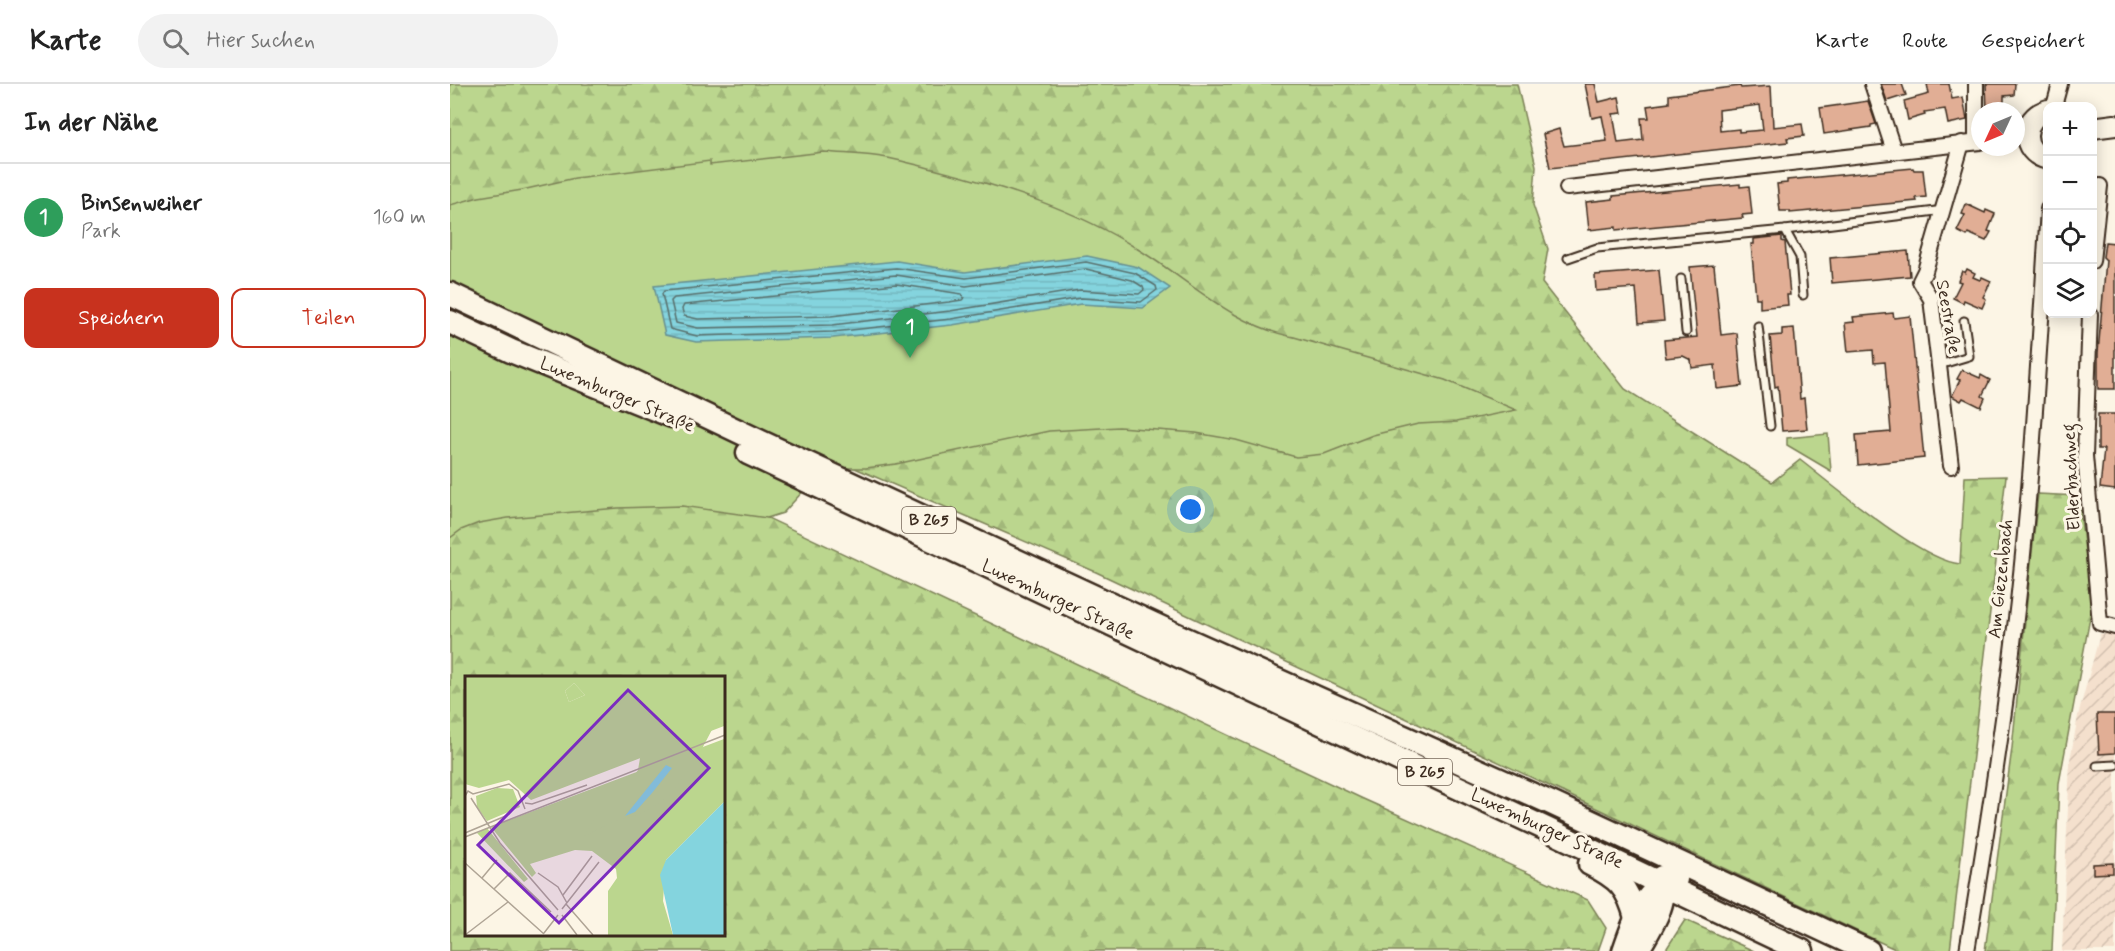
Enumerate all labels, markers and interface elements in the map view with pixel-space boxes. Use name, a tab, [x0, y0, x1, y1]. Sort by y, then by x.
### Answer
search box	[138, 14, 558, 68]
text: Karte	[30, 23, 102, 60]
icon: search	[159, 25, 192, 58]
text: Hier suchen	[207, 27, 315, 55]
text: Karte	[1816, 27, 1869, 55]
text: Route	[1902, 27, 1948, 55]
text: Gespeichert	[1981, 27, 2085, 55]
north arrow	[1971, 102, 2025, 156]
map controls	[2043, 102, 2097, 318]
button: +	[2043, 102, 2097, 156]
text: In der Nähe	[24, 106, 158, 140]
button: −	[2043, 156, 2097, 210]
text: Binsenweiher	[81, 190, 202, 218]
text: 1	[39, 204, 48, 231]
text: 160 m	[373, 204, 426, 231]
button: locate	[2043, 210, 2097, 264]
text: Park	[81, 218, 121, 245]
button: layers	[2043, 264, 2097, 318]
street label: Seestraße	[1930, 278, 1966, 356]
button: Speichern	[24, 288, 219, 348]
button: Teilen	[231, 288, 426, 348]
pin: 1	[890, 308, 930, 358]
street label: Luxemburger Straße	[536, 352, 698, 439]
street label: Elderbachweg	[2057, 423, 2089, 531]
your location	[1176, 495, 1205, 524]
road number: B 265	[902, 507, 956, 533]
street label: Am Giezenbach	[1983, 518, 2019, 640]
street label: Luxemburger Straße	[977, 554, 1138, 647]
inset map	[465, 676, 724, 936]
road number: B 265	[1398, 759, 1452, 785]
street label: Luxemburger Straße	[1466, 783, 1627, 876]

